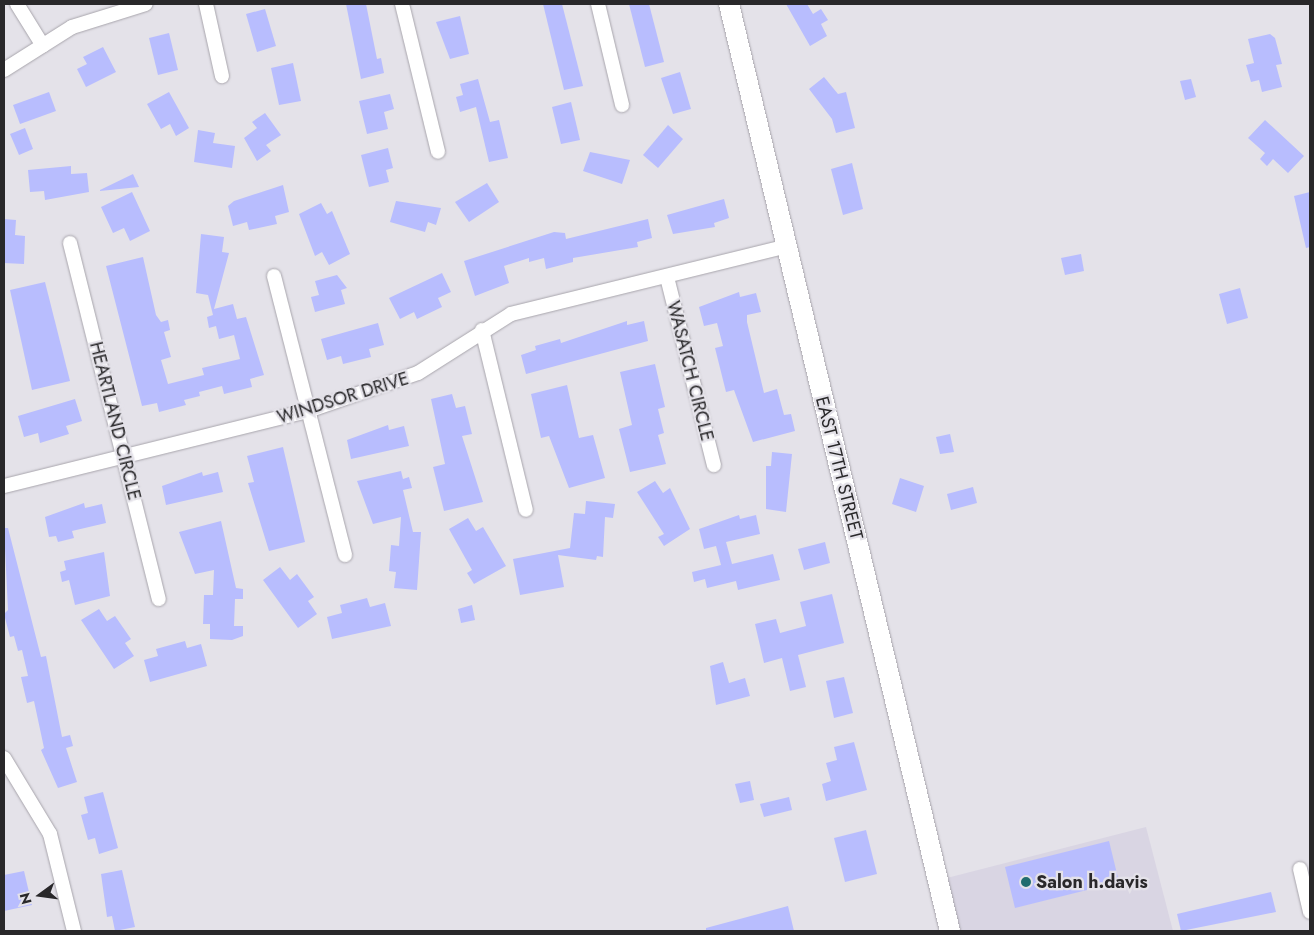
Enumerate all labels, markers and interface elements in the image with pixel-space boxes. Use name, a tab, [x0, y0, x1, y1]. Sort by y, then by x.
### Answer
street label: WASATCH CIRCLE	[662, 299, 718, 443]
street label: HEARTLAND CIRCLE	[85, 340, 145, 502]
street label: WINDSOR DRIVE	[275, 368, 411, 428]
street label: EAST 17TH STREET	[811, 394, 867, 542]
north arrow	[15, 870, 65, 920]
place label: Salon h.davis	[1036, 871, 1148, 893]
marker: Salon h.davis	[1020, 876, 1032, 888]
text: N	[14, 891, 36, 906]

